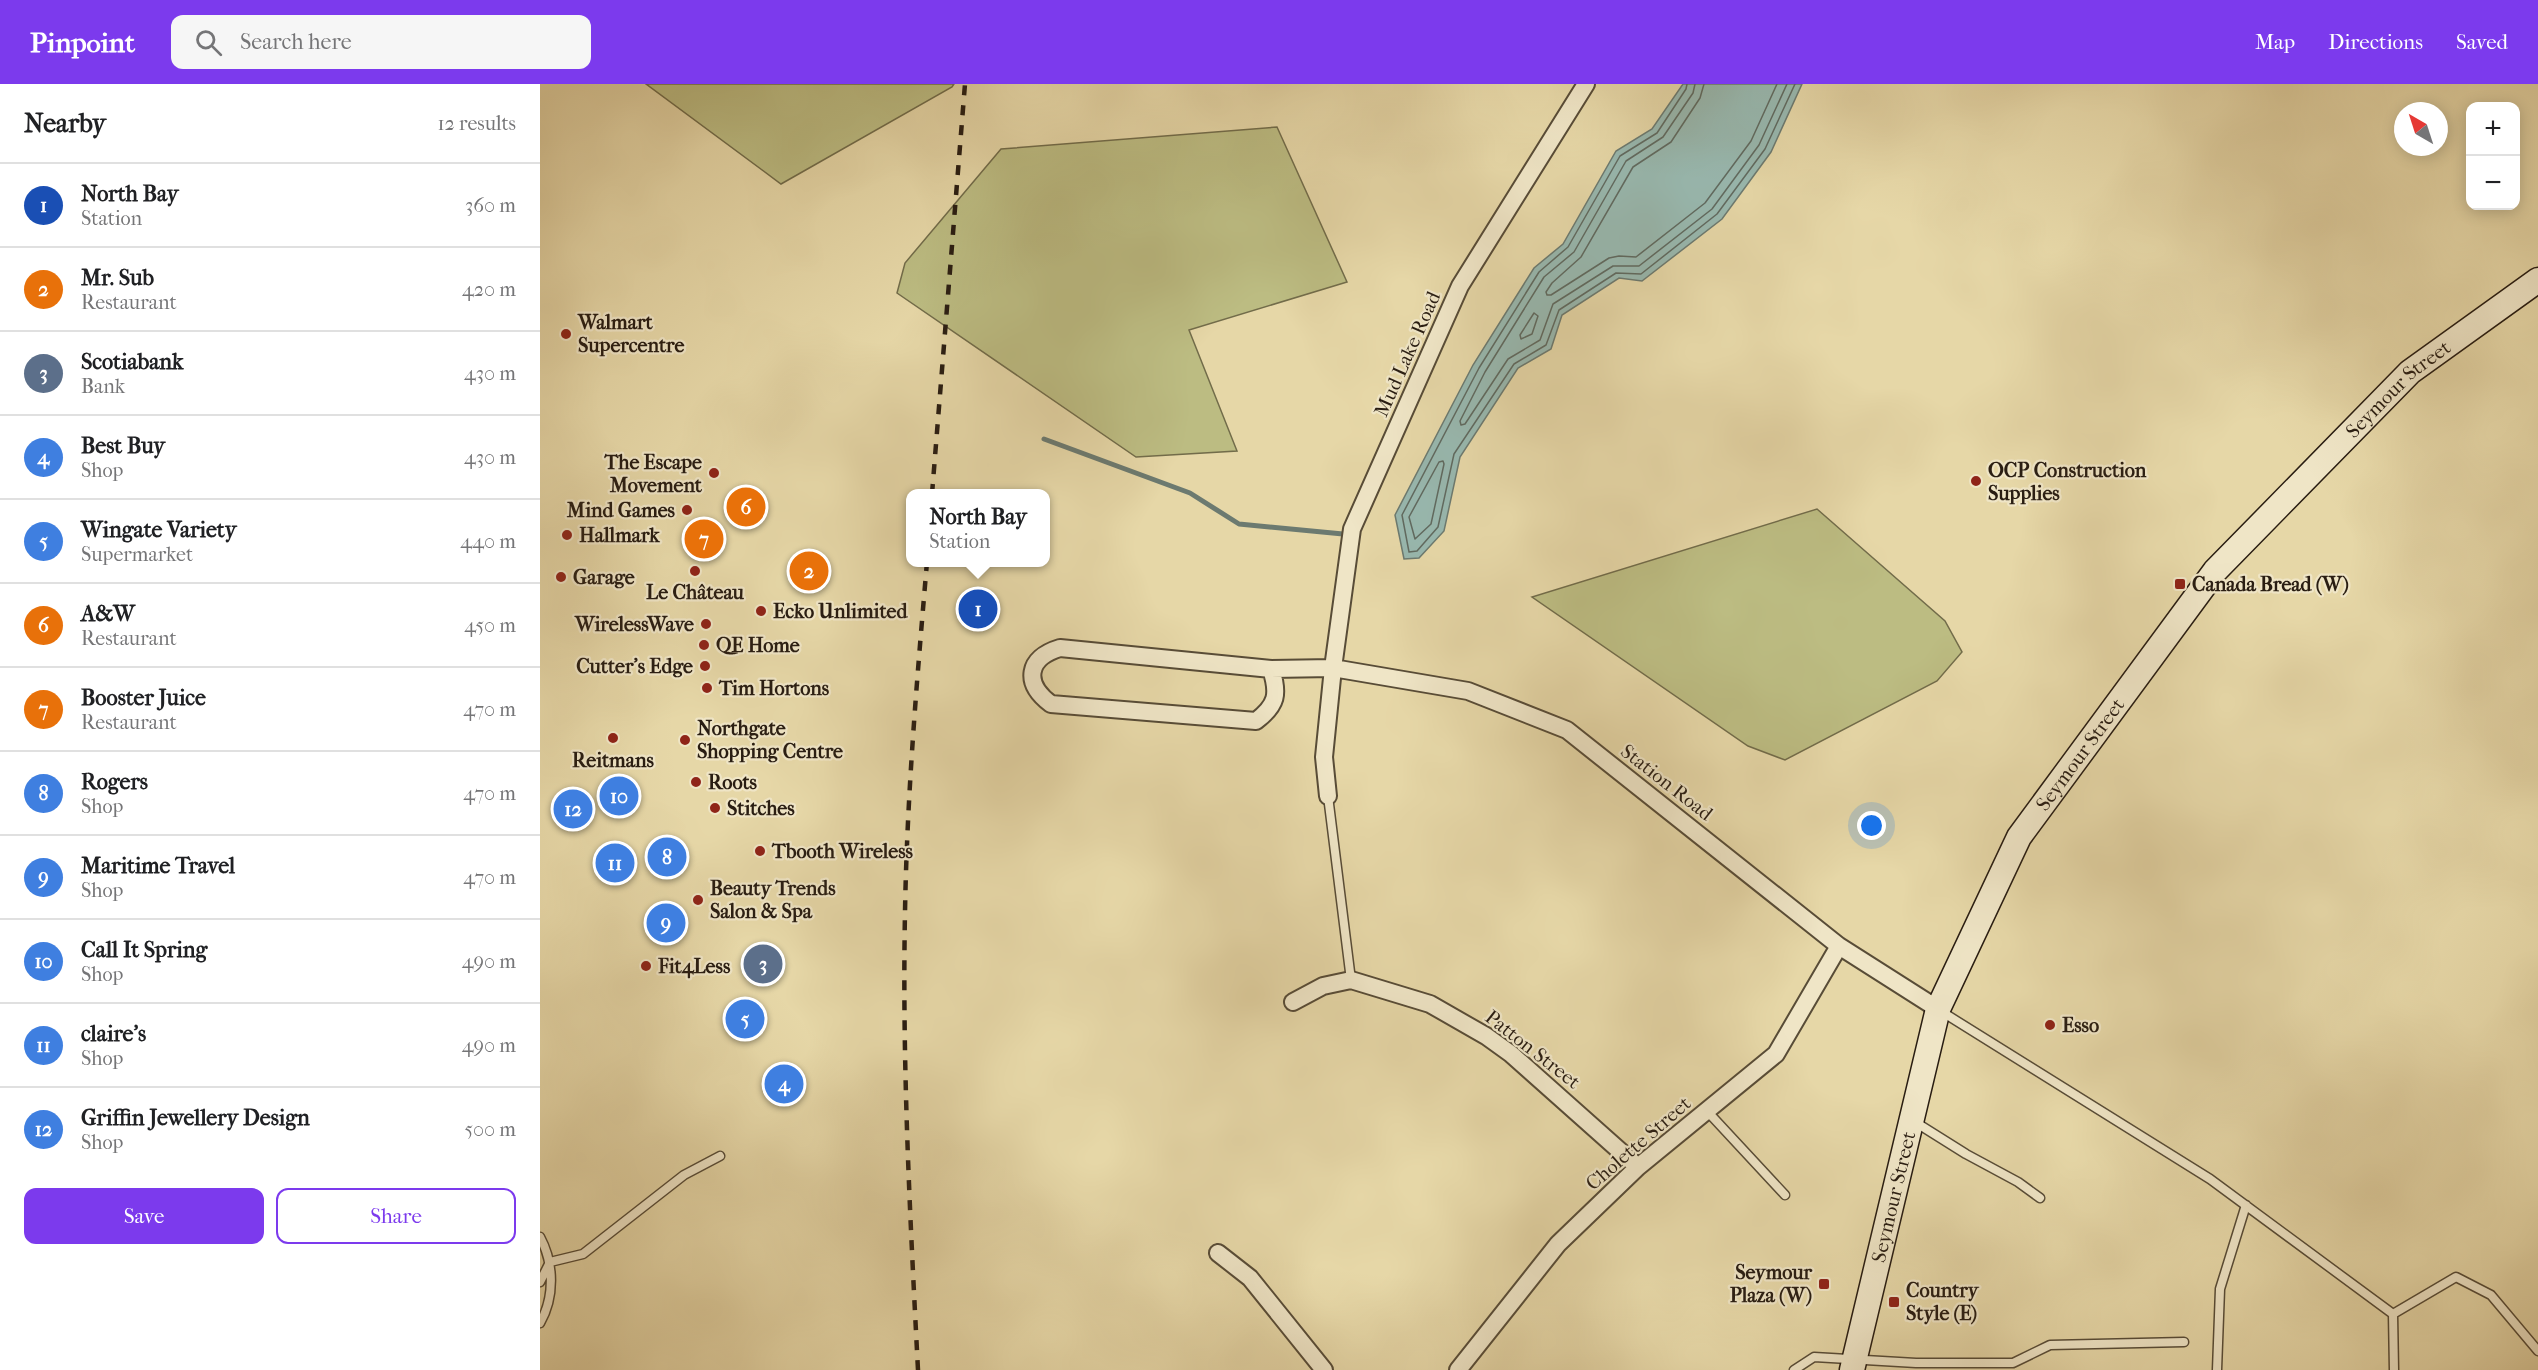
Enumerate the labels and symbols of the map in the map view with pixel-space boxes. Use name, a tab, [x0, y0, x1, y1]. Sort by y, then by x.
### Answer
north arrow	[2394, 102, 2448, 156]
street label: Mud Lake Road	[1370, 287, 1446, 420]
place label: Walmart Supercentre	[577, 311, 684, 357]
marker: Walmart Supercentre	[559, 327, 573, 341]
street label: Seymour Street	[2341, 336, 2455, 443]
place label: The Escape Movement	[603, 451, 703, 497]
place label: OCP Construction Supplies	[1988, 459, 2147, 505]
marker: The Escape Movement	[707, 466, 721, 480]
marker: OCP Construction Supplies	[1969, 474, 1983, 488]
pin: 6	[726, 484, 766, 530]
place label: Mind Games	[566, 499, 676, 522]
marker: Mind Games	[680, 503, 694, 517]
pin: 7	[684, 516, 724, 562]
place label: Hallmark	[579, 524, 660, 547]
marker: Hallmark	[560, 528, 574, 542]
pin: 2	[790, 548, 828, 594]
marker: Le Château	[688, 564, 702, 578]
place label: Garage	[573, 566, 635, 589]
marker: Garage	[554, 570, 568, 584]
place label: Canada Bread (W)	[2192, 573, 2349, 596]
marker: Canada Bread (W)	[2173, 577, 2187, 591]
place label: Le Château	[646, 581, 745, 604]
pin: 1	[958, 586, 998, 632]
place label: Ecko Unlimited	[773, 600, 908, 623]
marker: Ecko Unlimited	[754, 604, 768, 618]
place label: WirelessWave	[574, 613, 694, 636]
marker: WirelessWave	[699, 617, 713, 631]
place label: QE Home	[716, 634, 800, 657]
marker: QE Home	[697, 638, 711, 652]
place label: Cutter's Edge	[576, 655, 693, 678]
marker: Cutter's Edge	[698, 659, 712, 673]
place label: Tim Hortons	[718, 677, 830, 700]
marker: Tim Hortons	[700, 681, 714, 695]
street label: Seymour Street	[2031, 694, 2129, 815]
place label: Northgate Shopping Centre	[697, 717, 843, 763]
marker: Reitmans	[606, 731, 620, 745]
marker: Northgate Shopping Centre	[678, 733, 692, 747]
street label: Station Road	[1616, 739, 1718, 826]
place label: Reitmans	[572, 749, 655, 772]
place label: Roots	[708, 771, 758, 794]
pin: 10	[600, 774, 638, 818]
marker: Roots	[689, 775, 703, 789]
pin: 12	[554, 786, 592, 832]
place label: Stitches	[727, 797, 795, 820]
marker: Stitches	[708, 801, 722, 815]
your location	[1857, 811, 1886, 840]
pin: 8	[648, 834, 686, 880]
pin: 11	[596, 840, 634, 886]
place label: Tbooth Wireless	[771, 840, 914, 863]
marker: Tbooth Wireless	[753, 844, 767, 858]
place label: Beauty Trends Salon & Spa	[710, 877, 836, 923]
marker: Beauty Trends Salon & Spa	[691, 893, 705, 907]
pin: 9	[646, 900, 686, 946]
pin: 3	[744, 942, 782, 986]
place label: Fit4Less	[657, 955, 731, 979]
marker: Fit4Less	[639, 959, 653, 973]
pin: 5	[726, 996, 764, 1042]
street label: Patton Street	[1481, 1005, 1585, 1094]
place label: Esso	[2062, 1014, 2099, 1037]
marker: Esso	[2043, 1018, 2057, 1032]
pin: 4	[764, 1062, 804, 1106]
street label: Cholette Street	[1581, 1092, 1695, 1195]
street label: Seymour Street	[1867, 1129, 1920, 1265]
place label: Seymour Plaza (W)	[1730, 1261, 1812, 1307]
marker: Seymour Plaza (W)	[1817, 1277, 1831, 1291]
place label: Country Style (E)	[1906, 1279, 1980, 1325]
marker: Country Style (E)	[1887, 1295, 1901, 1309]

